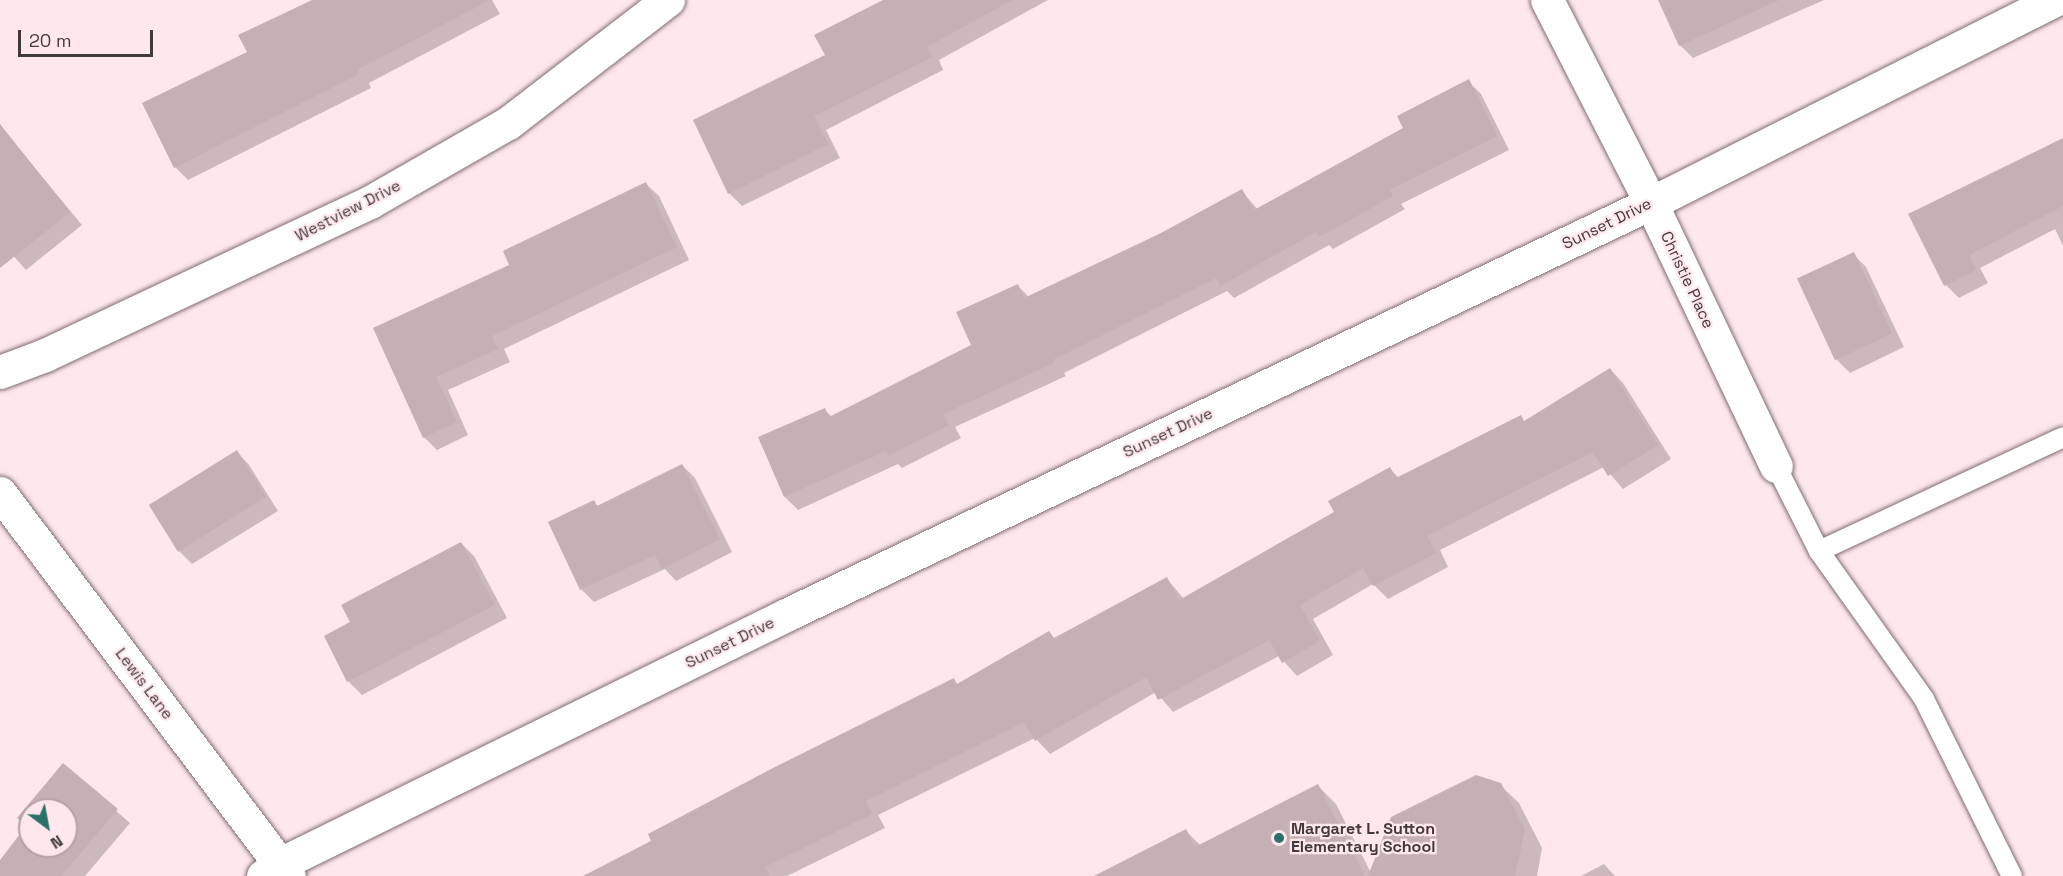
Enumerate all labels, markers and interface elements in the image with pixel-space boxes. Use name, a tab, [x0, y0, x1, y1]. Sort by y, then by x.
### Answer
scale bar	[21, 18, 156, 56]
text: 20 m	[29, 29, 72, 52]
street label: Westview Drive	[292, 176, 404, 246]
street label: Sunset Drive	[1559, 194, 1655, 254]
street label: Christie Place	[1656, 228, 1718, 332]
street label: Sunset Drive	[1120, 404, 1216, 462]
street label: Sunset Drive	[682, 613, 778, 673]
street label: Lewis Lane	[111, 644, 177, 724]
north arrow	[18, 798, 78, 858]
place label: Margaret L. Sutton Elementary School	[1291, 819, 1435, 857]
text: N	[47, 830, 67, 854]
marker: Margaret L. Sutton Elementary School	[1272, 831, 1286, 845]

